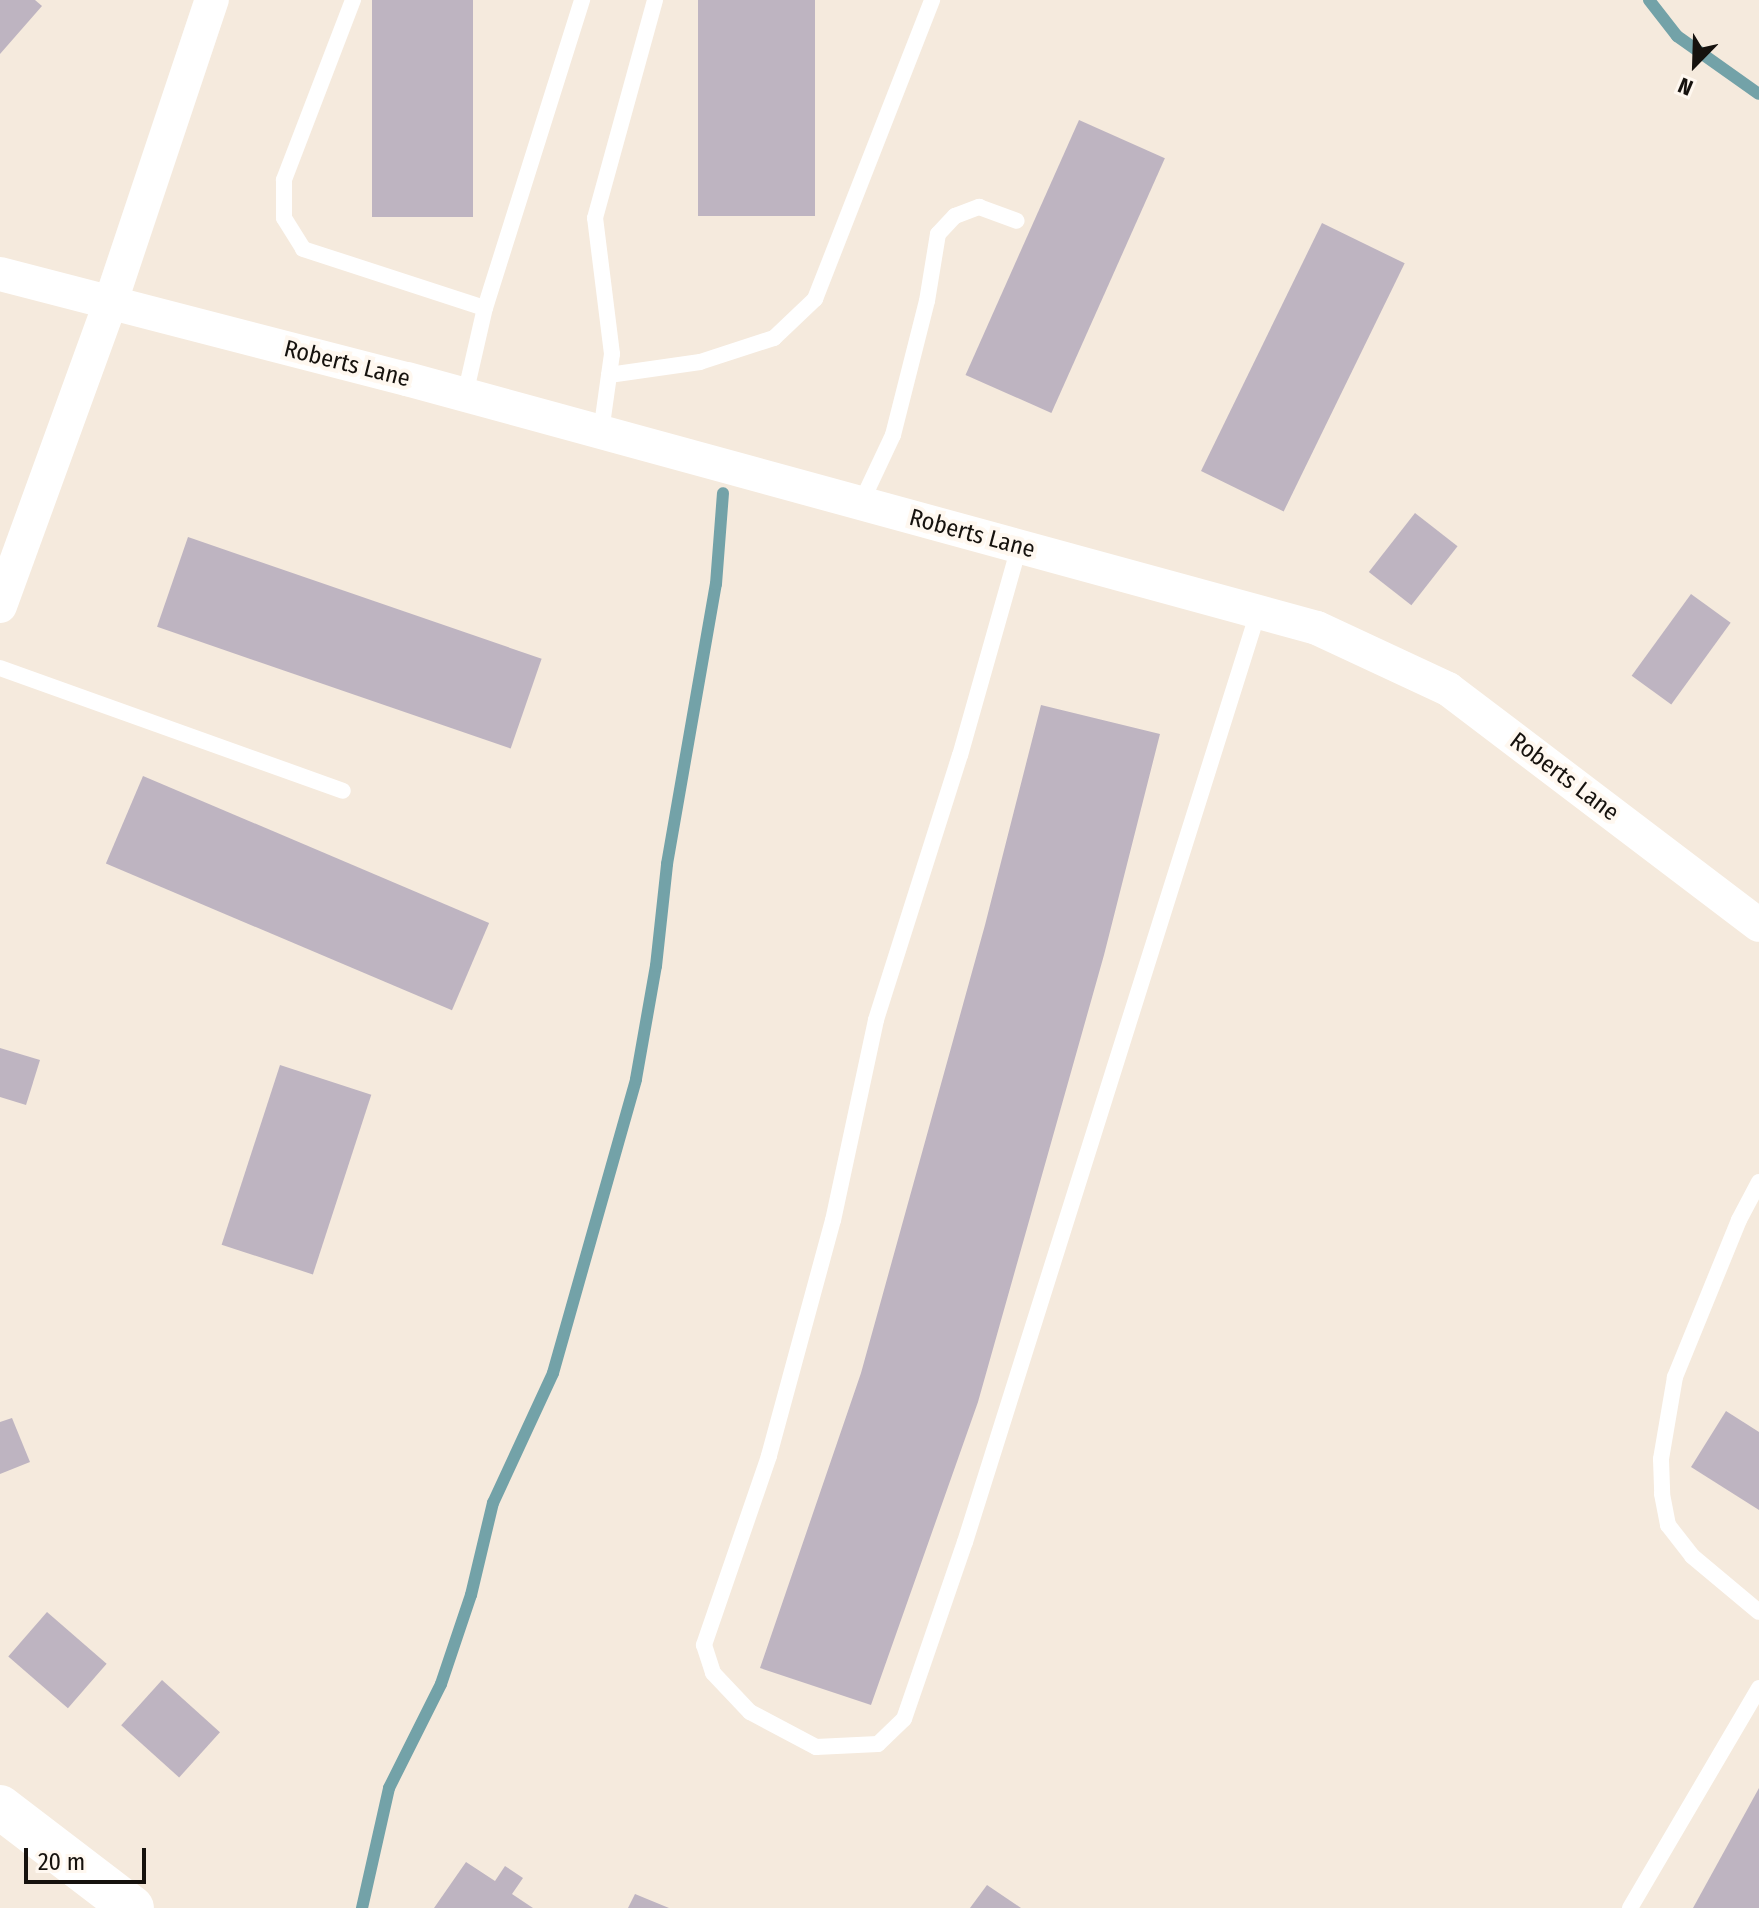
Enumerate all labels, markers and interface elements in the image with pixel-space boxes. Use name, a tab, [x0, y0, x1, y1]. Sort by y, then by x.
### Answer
north arrow	[1655, 24, 1735, 104]
text: N	[1674, 72, 1697, 102]
street label: Roberts Lane	[281, 334, 413, 394]
street label: Roberts Lane	[906, 503, 1038, 565]
street label: Roberts Lane	[1504, 727, 1624, 827]
scale bar	[28, 1832, 150, 1882]
text: 20 m	[38, 1848, 85, 1876]

